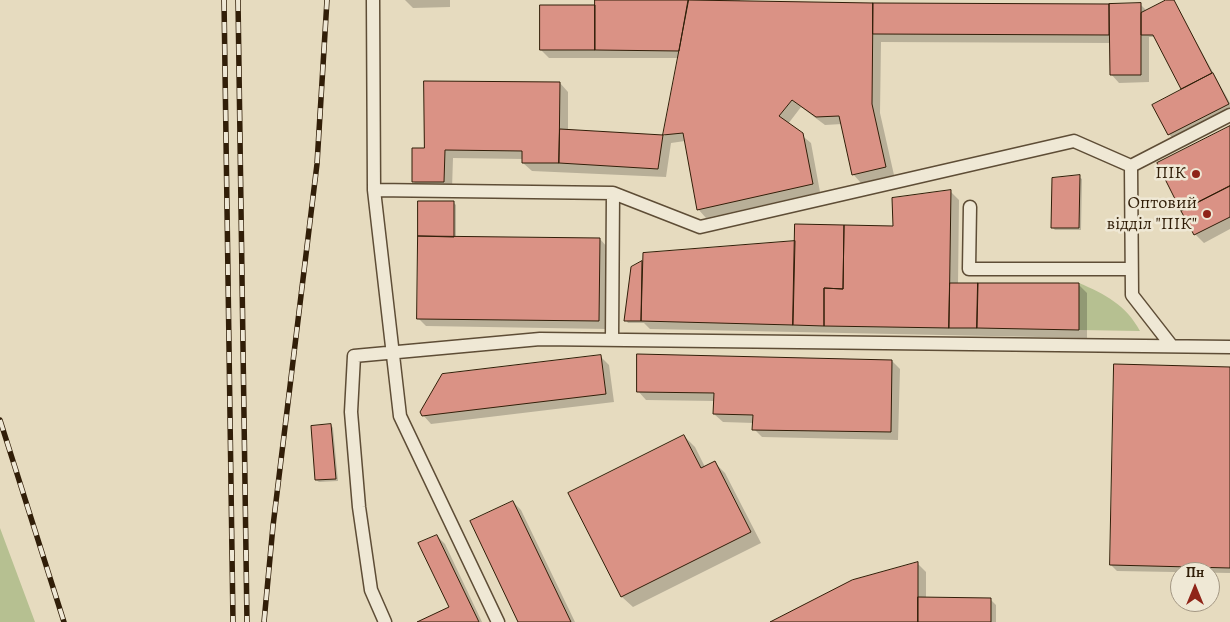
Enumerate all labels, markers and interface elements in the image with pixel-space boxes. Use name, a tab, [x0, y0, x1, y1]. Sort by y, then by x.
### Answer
place label: ПІК	[1155, 163, 1186, 185]
marker: ПІК	[1190, 168, 1202, 180]
place label: Оптовий відділ "ПІК"	[1107, 193, 1197, 235]
marker: Оптовий відділ "ПІК"	[1201, 208, 1213, 220]
north arrow	[1170, 562, 1220, 612]
text: Пн	[1186, 563, 1204, 582]

